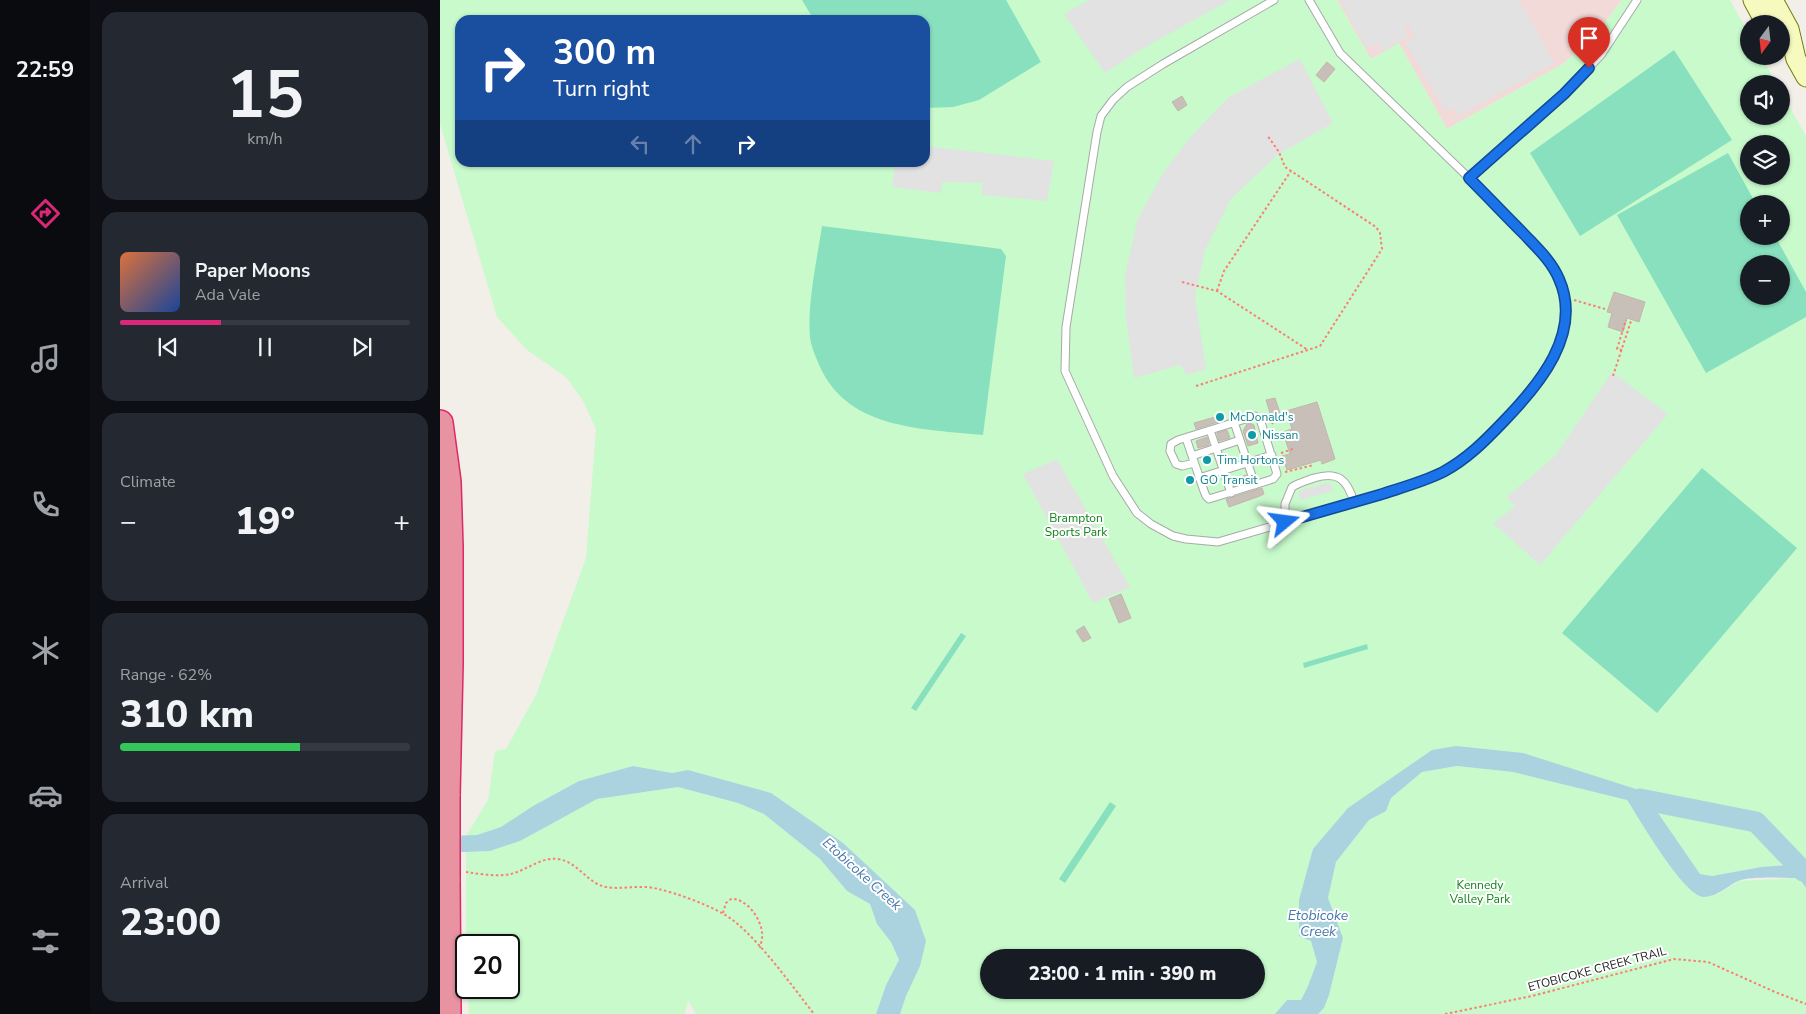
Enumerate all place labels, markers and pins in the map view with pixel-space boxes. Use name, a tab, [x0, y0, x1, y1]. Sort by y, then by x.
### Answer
pin	[1568, 17, 1610, 68]
place label: McDonald's	[1230, 409, 1294, 425]
marker: McDonald's	[1214, 411, 1226, 423]
place label: Nissan	[1262, 427, 1298, 443]
marker: Nissan	[1246, 429, 1258, 441]
place label: Tim Hortons	[1217, 452, 1284, 468]
marker: Tim Hortons	[1201, 454, 1213, 466]
place label: GO Transit	[1200, 472, 1258, 488]
marker: GO Transit	[1184, 474, 1196, 486]

